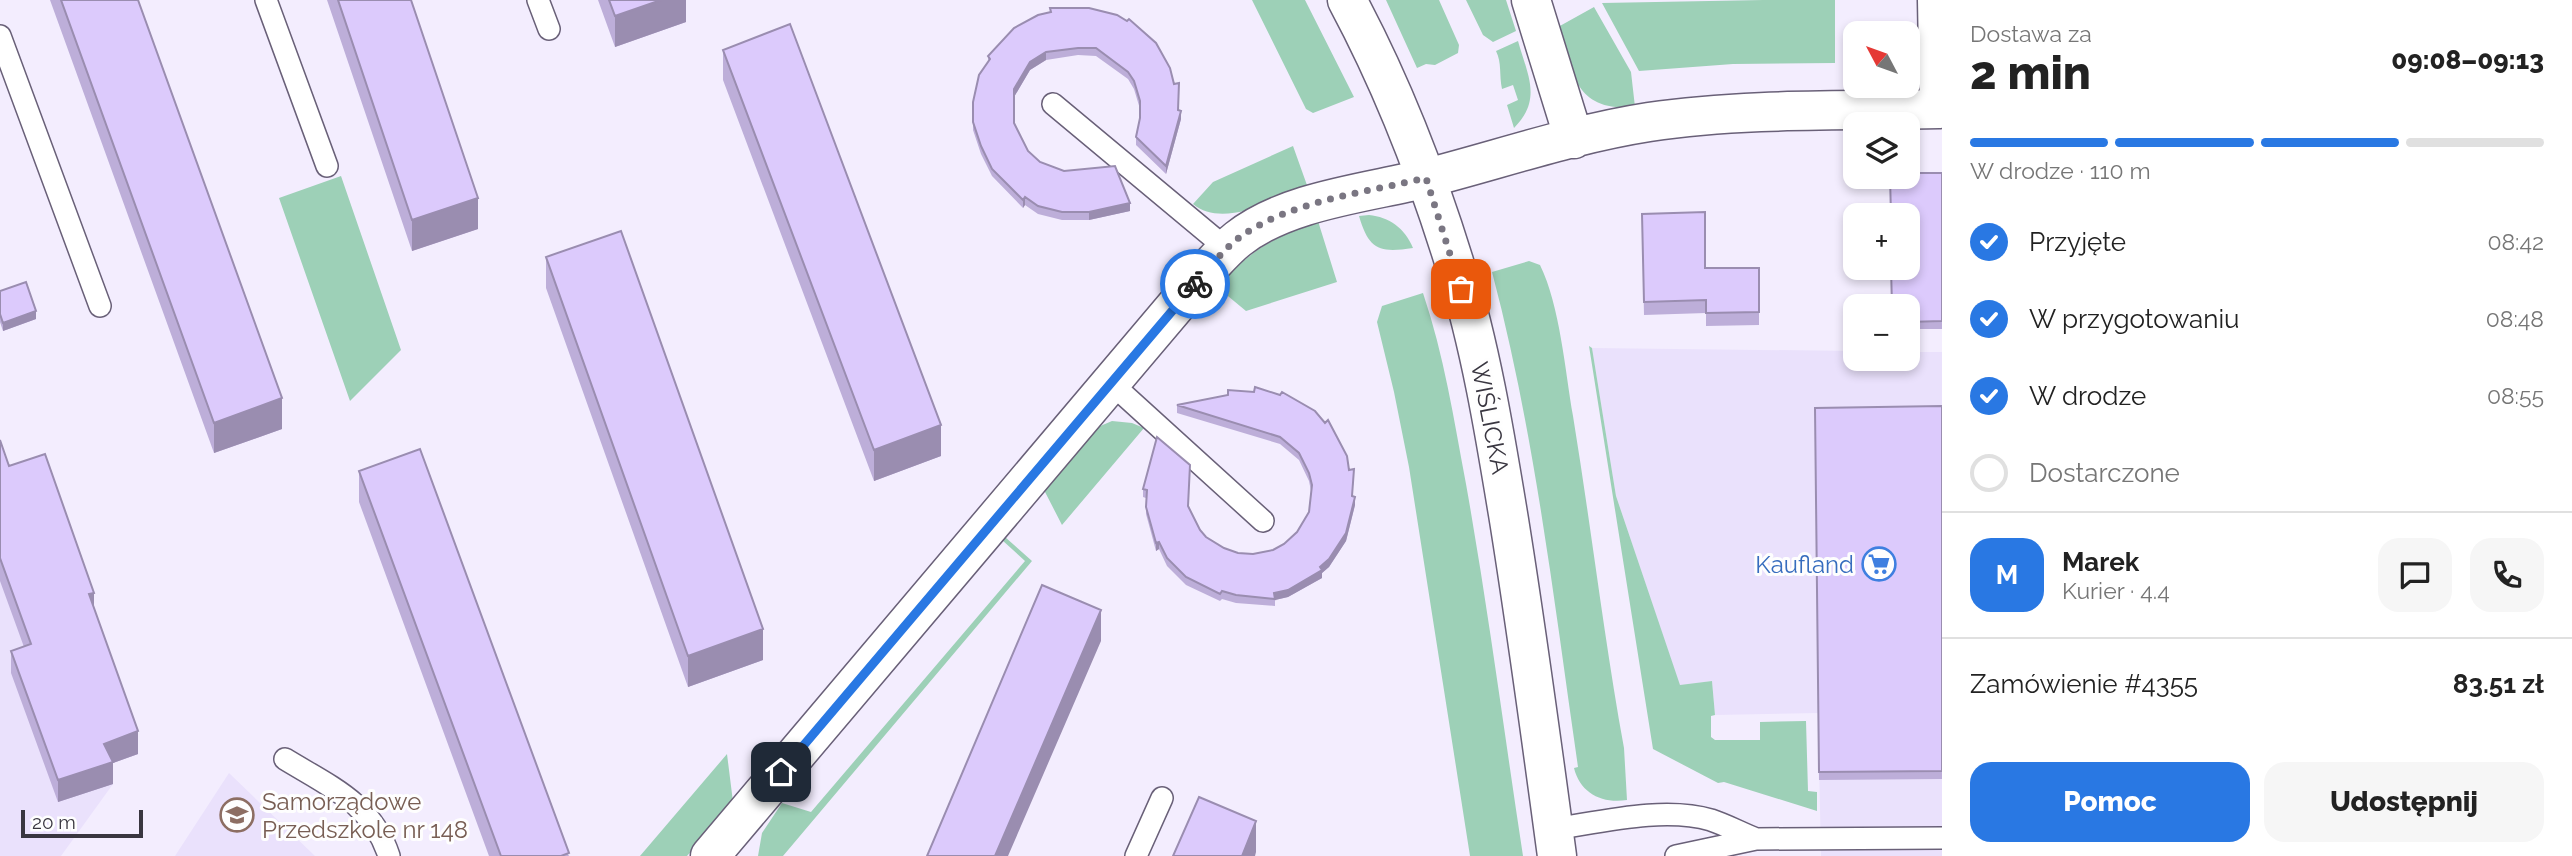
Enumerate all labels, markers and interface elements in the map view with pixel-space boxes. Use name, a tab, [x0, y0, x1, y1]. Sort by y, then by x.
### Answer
text: Dostawa za	[1970, 20, 2092, 47]
north arrow	[1843, 21, 1920, 98]
map controls	[1843, 21, 1920, 371]
text: 09:08–09:13	[2391, 45, 2544, 75]
text: 2 min	[1970, 46, 2091, 100]
button: layers	[1843, 112, 1920, 189]
text: W drodze · 110 m	[1970, 157, 2151, 184]
button: +	[1843, 203, 1920, 280]
icon: check	[1970, 223, 2008, 261]
text: Przyjęte	[2029, 227, 2126, 257]
text: 08:42	[2487, 228, 2544, 255]
courier	[1160, 249, 1230, 319]
pin	[1431, 259, 1491, 319]
icon: bike	[1176, 265, 1214, 303]
icon: bag	[1442, 270, 1480, 308]
button: −	[1843, 294, 1920, 371]
icon: check	[1970, 300, 2008, 338]
text: W przygotowaniu	[2029, 304, 2240, 334]
text: 08:48	[2486, 305, 2544, 332]
street label: WIŚLICKA	[1465, 359, 1515, 477]
icon: check	[1970, 377, 2008, 415]
text: W drodze	[2029, 381, 2146, 411]
text: 08:55	[2487, 382, 2544, 409]
text: Dostarczone	[2029, 458, 2180, 488]
button: chat	[2378, 538, 2452, 612]
button: phone	[2470, 538, 2544, 612]
supermarket icon: Kaufland	[1860, 545, 1898, 583]
text: Marek	[2062, 547, 2139, 577]
place label: Kaufland	[1755, 550, 1854, 579]
text: M	[1996, 560, 2018, 590]
text: Kurier · 4.4	[2062, 577, 2170, 604]
text: Zamówienie #4355	[1970, 669, 2198, 699]
text: 83.51 zł	[2453, 669, 2544, 699]
pin	[751, 742, 811, 802]
icon: home	[762, 753, 800, 791]
button: Pomoc	[1970, 762, 2250, 842]
button: Udostępnij	[2264, 762, 2544, 842]
place label: Samorządowe Przedszkole nr 148	[262, 787, 468, 844]
school or university icon: Samorządowe Przedszkole nr 148	[218, 796, 256, 834]
scale bar	[21, 807, 144, 839]
text: 20 m	[32, 811, 76, 833]

